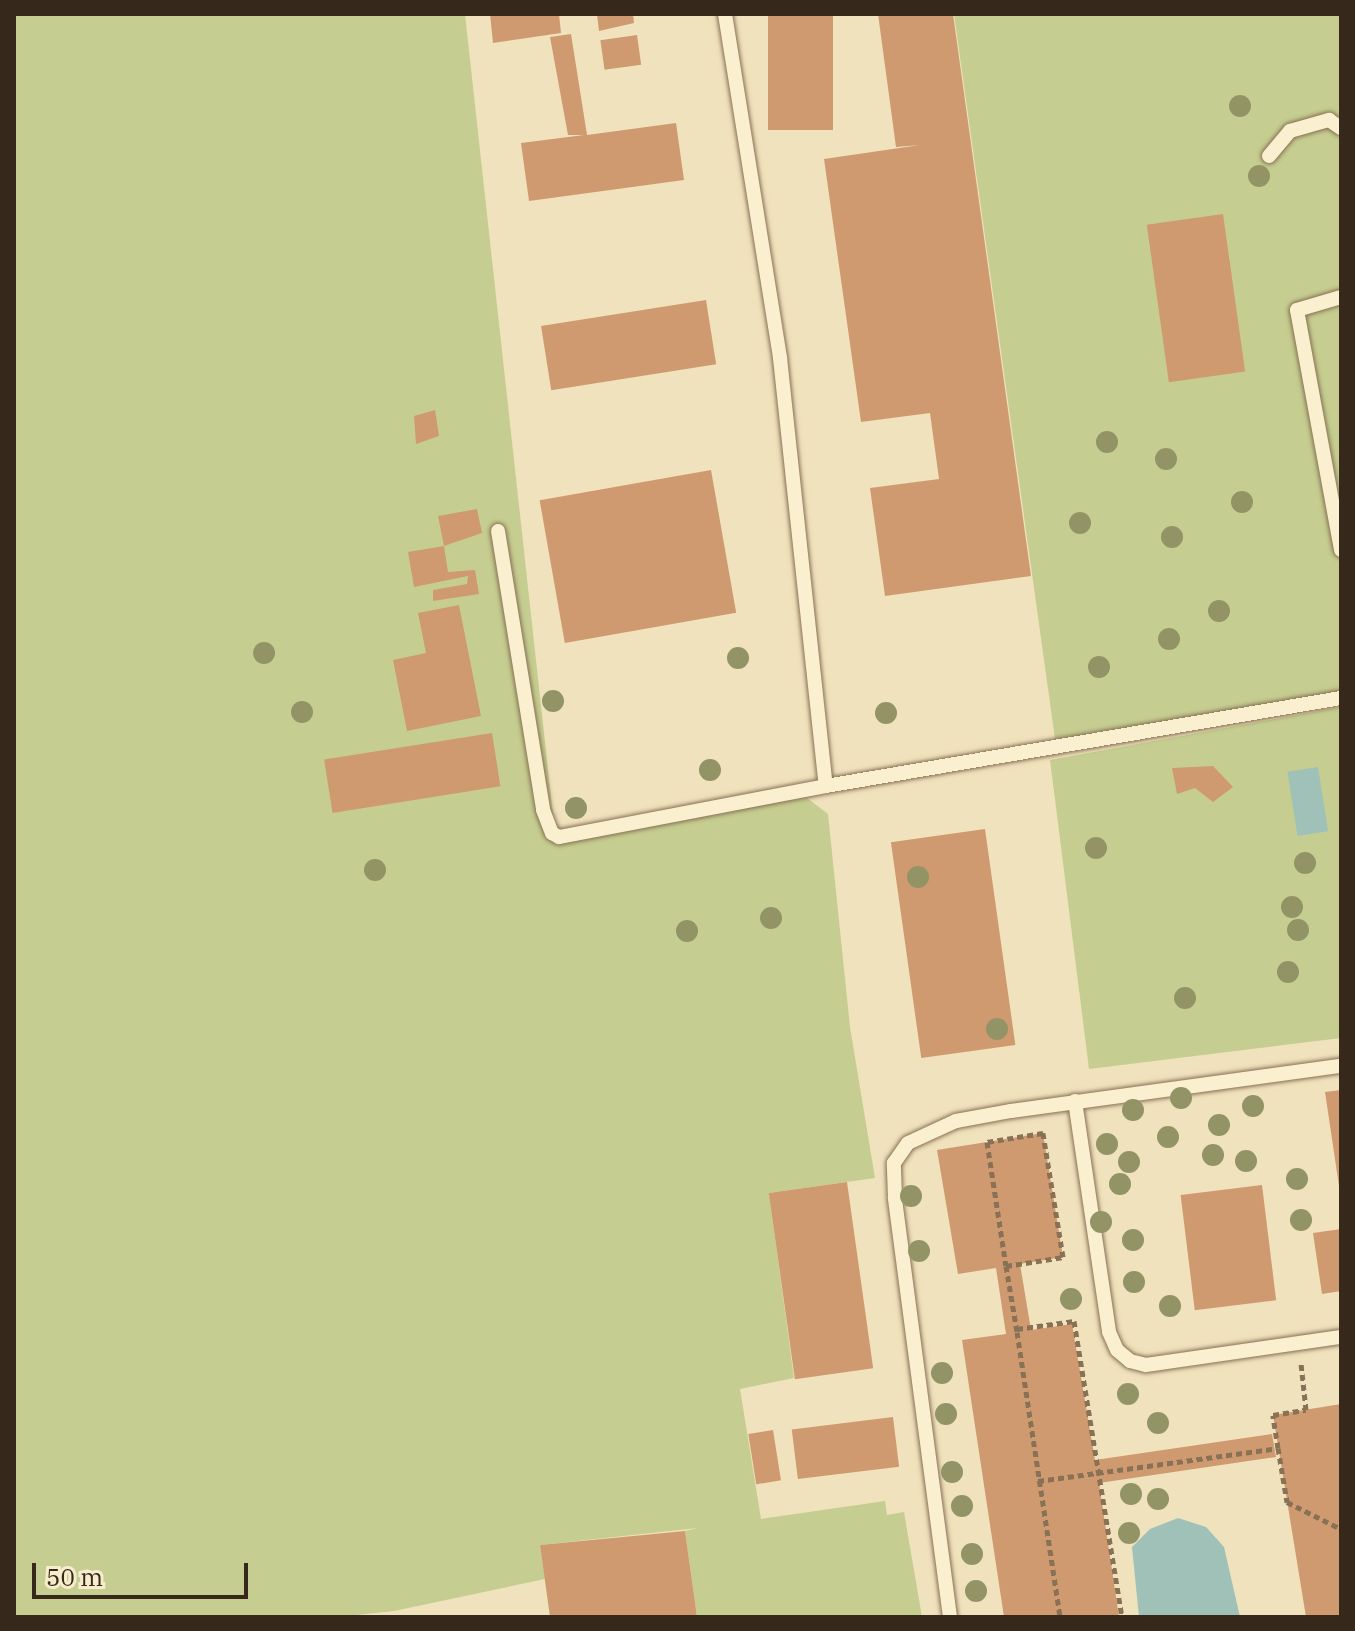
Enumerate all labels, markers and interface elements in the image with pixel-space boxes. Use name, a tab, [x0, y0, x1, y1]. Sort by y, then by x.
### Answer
scale bar	[36, 1547, 252, 1597]
text: 50 m	[46, 1561, 103, 1593]

